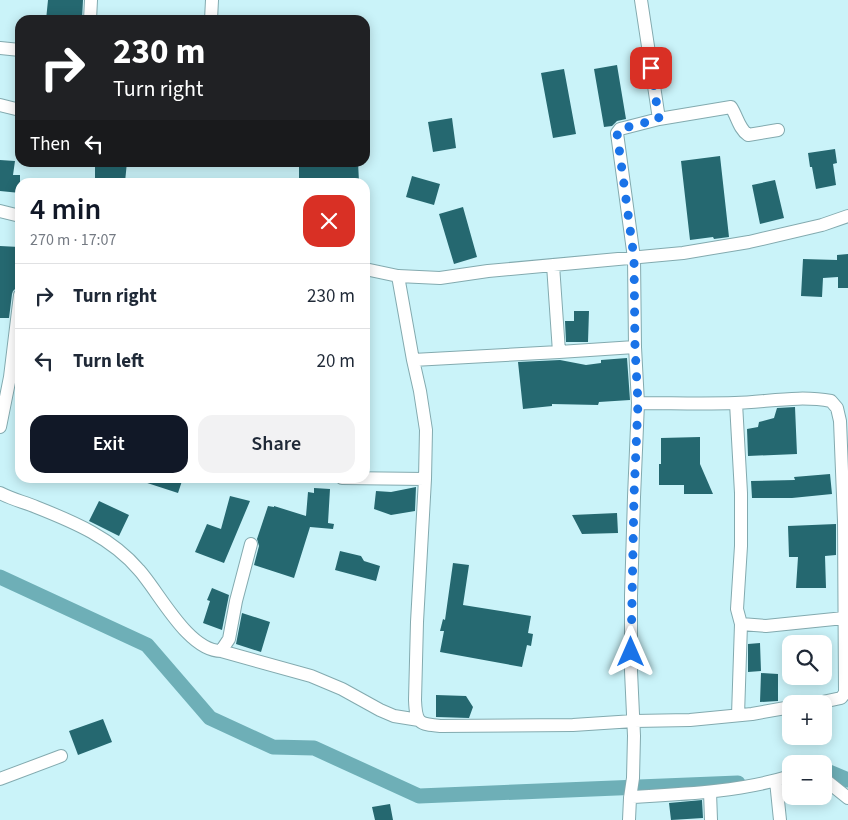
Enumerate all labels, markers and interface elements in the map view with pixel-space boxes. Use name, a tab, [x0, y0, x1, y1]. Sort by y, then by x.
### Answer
text: 230 m	[113, 27, 205, 77]
icon: right	[30, 35, 95, 100]
pin	[630, 47, 672, 89]
icon: arrive	[637, 54, 665, 82]
text: Turn right	[113, 73, 203, 105]
icon: left	[80, 130, 108, 158]
text: Then	[30, 131, 70, 158]
text: 4 min	[30, 188, 101, 231]
button: close	[303, 195, 355, 247]
text: 270 m · 17:07	[30, 229, 117, 251]
icon: right	[30, 282, 58, 310]
text: Turn right	[73, 283, 157, 310]
text: 230 m	[307, 283, 355, 310]
icon: left	[30, 347, 58, 375]
text: Turn left	[73, 348, 144, 375]
text: 20 m	[317, 348, 355, 375]
button: Exit	[30, 415, 188, 473]
button: Share	[198, 415, 355, 473]
position arrow	[604, 625, 656, 677]
map controls	[782, 635, 832, 805]
button: search	[782, 635, 832, 685]
button: +	[782, 695, 832, 745]
button: −	[782, 755, 832, 805]

